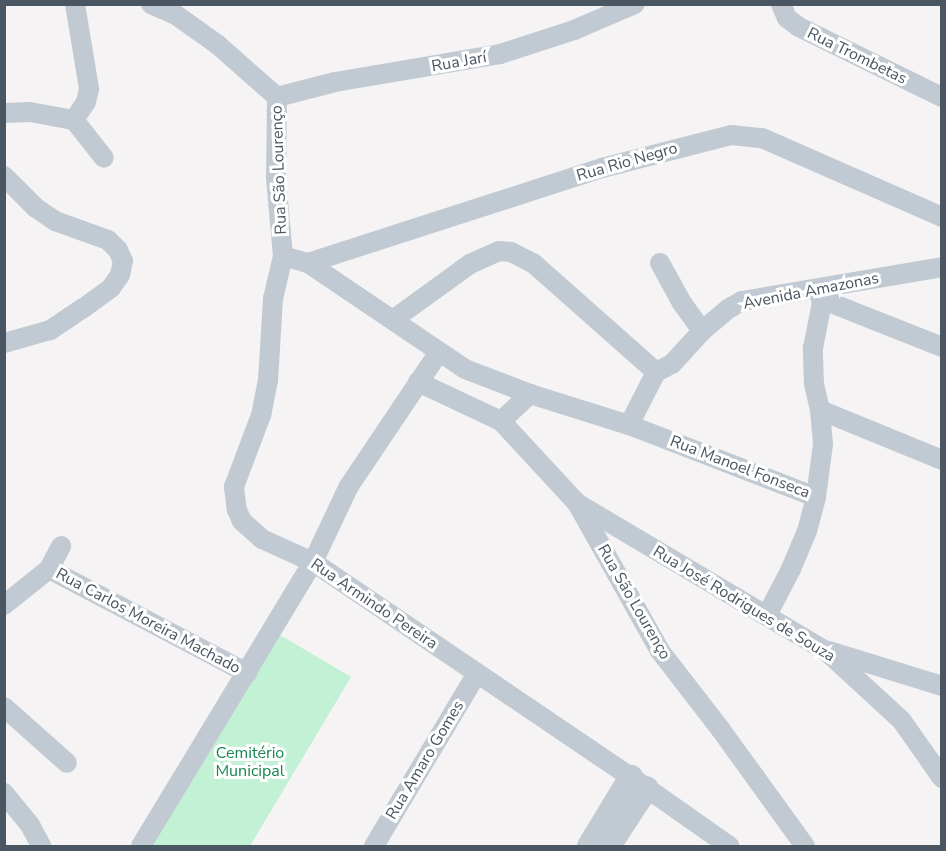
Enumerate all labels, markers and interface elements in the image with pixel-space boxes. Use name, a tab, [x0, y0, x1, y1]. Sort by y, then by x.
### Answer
street label: Rua Trombetas	[804, 24, 910, 88]
street label: Rua Jarí	[430, 48, 488, 76]
street label: Rua São Lourenço	[267, 105, 291, 235]
street label: Rua Rio Negro	[574, 138, 680, 186]
street label: Avenida Amazonas	[742, 268, 880, 314]
street label: Rua Manoel Fonseca	[667, 431, 813, 503]
street label: Rua São Lourenço	[593, 541, 675, 663]
street label: Rua José Rodrigues de Souza	[649, 542, 839, 666]
street label: Rua Armindo Pereira	[307, 554, 441, 654]
street label: Rua Carlos Moreira Machado	[52, 564, 244, 678]
street label: Rua Amaro Gomes	[382, 697, 468, 823]
park label: Cemitério Municipal	[215, 743, 285, 781]

